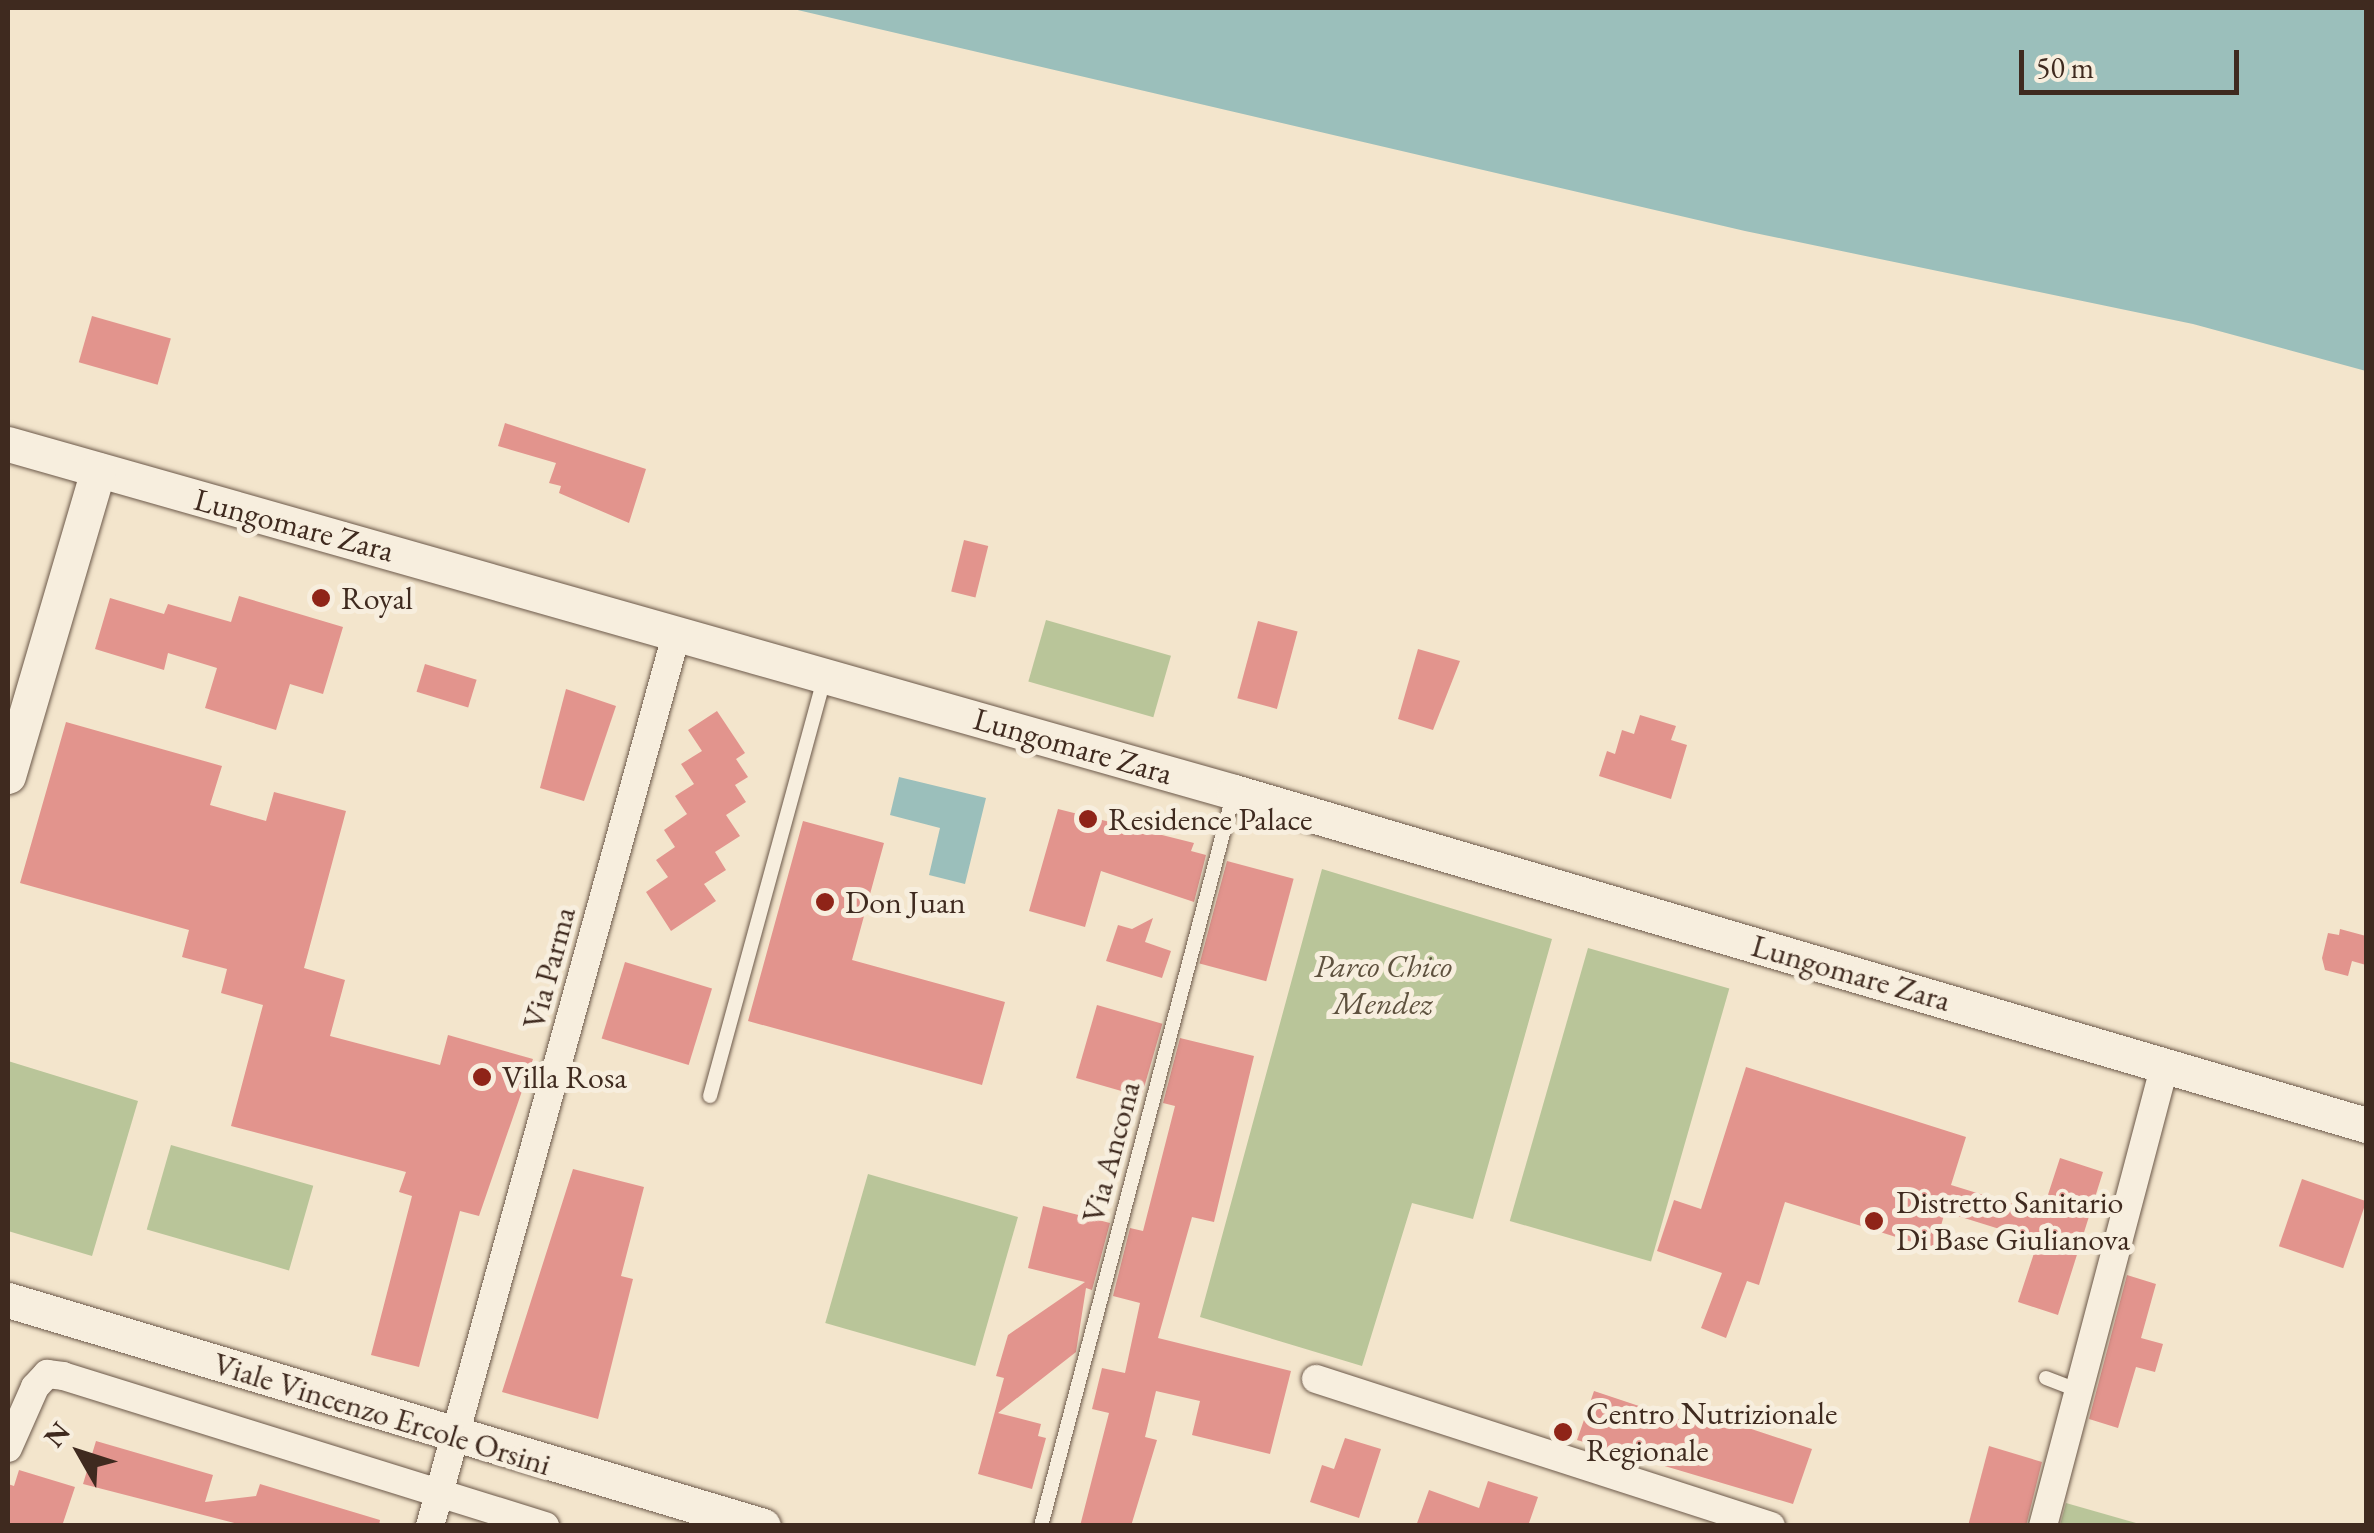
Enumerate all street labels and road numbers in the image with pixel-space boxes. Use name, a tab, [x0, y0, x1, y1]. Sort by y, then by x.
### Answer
street label: Lungomare Zara	[190, 480, 398, 570]
street label: Lungomare Zara	[969, 699, 1177, 793]
street label: Via Parma	[514, 903, 584, 1033]
street label: Lungomare Zara	[1747, 926, 1955, 1020]
street label: Via Ancona	[1074, 1077, 1148, 1227]
street label: Viale Vincenzo Ercole Orsini	[209, 1344, 555, 1484]

